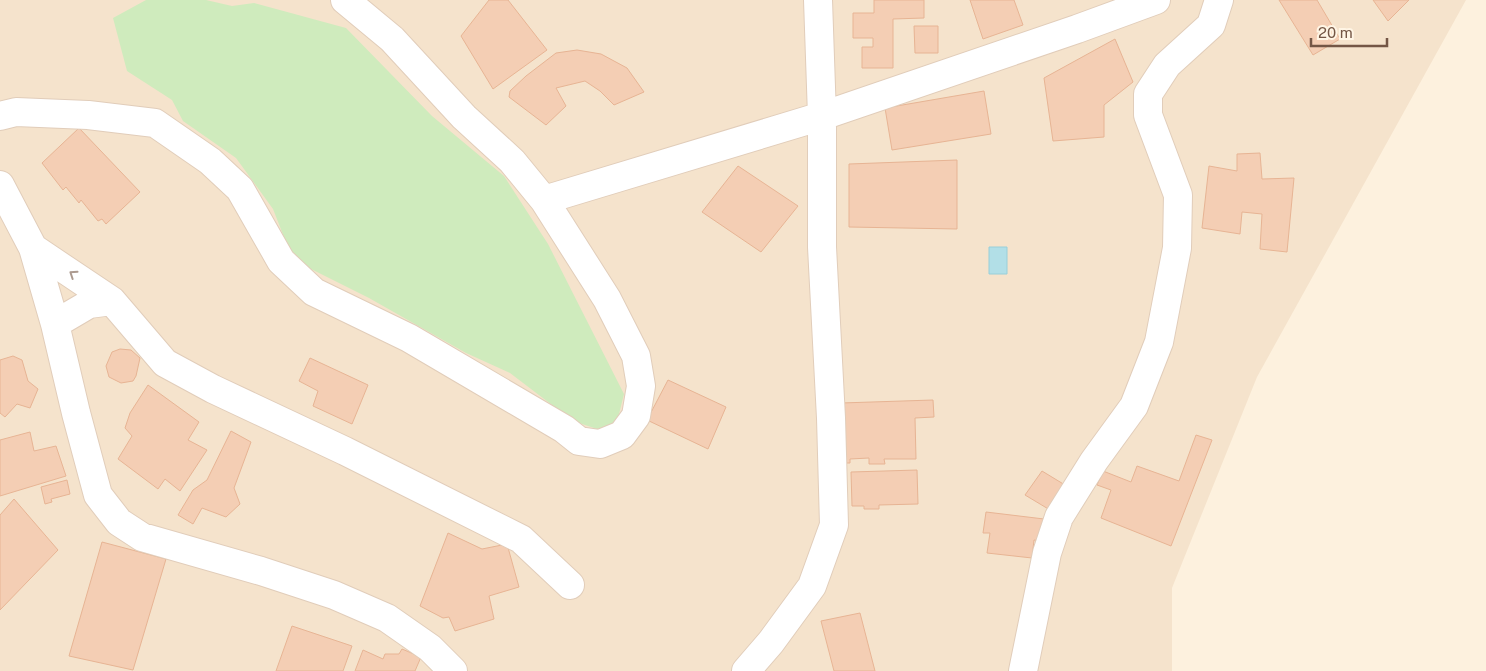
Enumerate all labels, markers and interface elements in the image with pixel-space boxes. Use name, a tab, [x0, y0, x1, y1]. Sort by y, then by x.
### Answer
scale bar	[1311, 15, 1387, 47]
text: 20 m	[1318, 24, 1353, 41]
one-way arrow	[69, 271, 78, 281]

